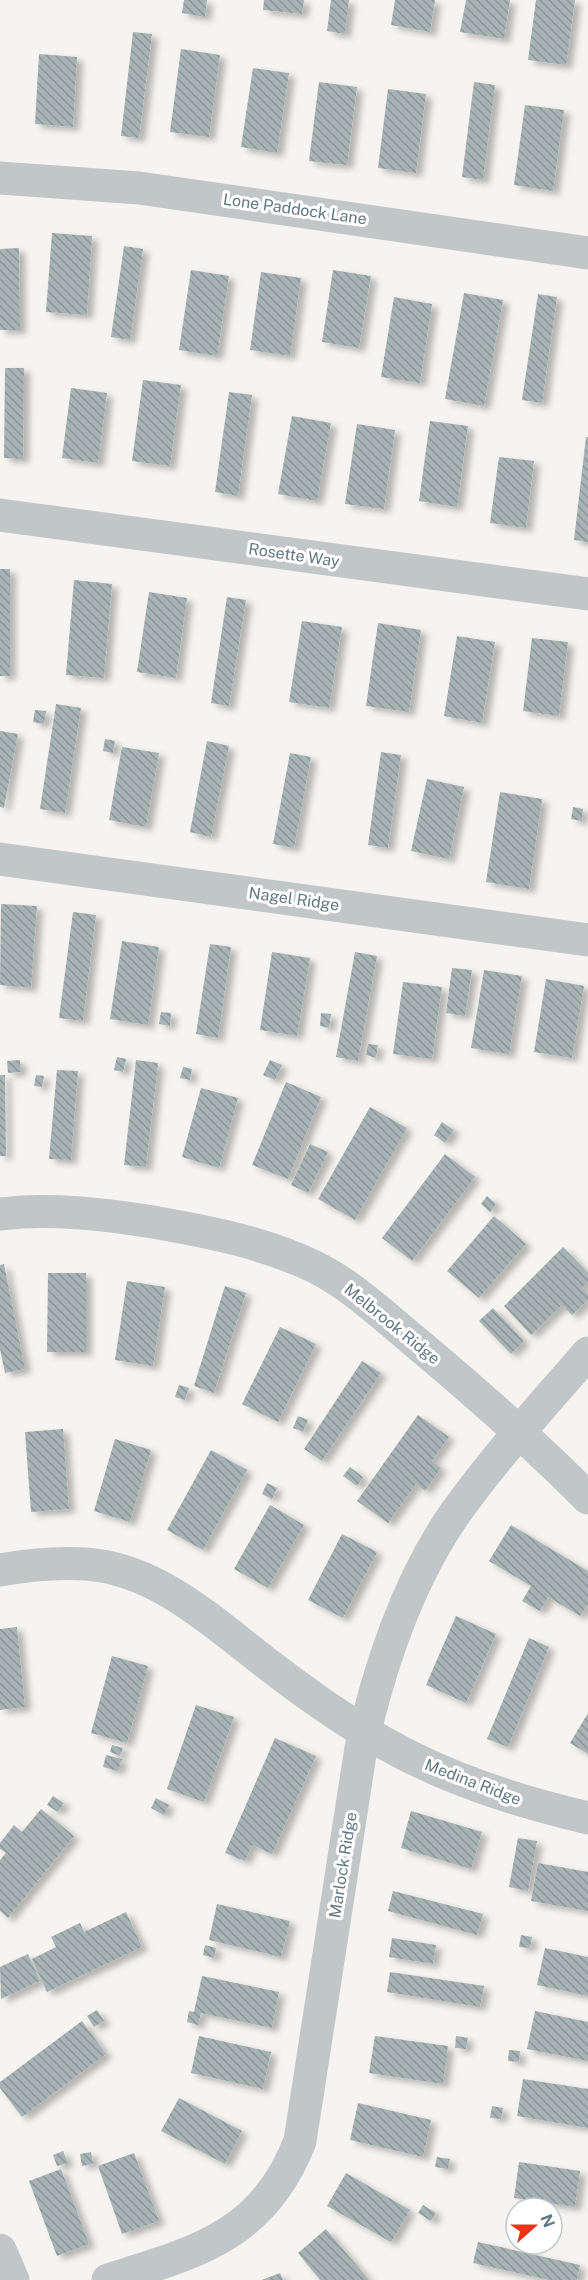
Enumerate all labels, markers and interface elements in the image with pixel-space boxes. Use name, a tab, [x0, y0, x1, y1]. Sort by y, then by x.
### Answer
street label: Lone Paddock Lane	[222, 190, 368, 228]
street label: Rosette Way	[247, 539, 341, 571]
street label: Nagel Ridge	[247, 883, 341, 915]
street label: Melbrook Ridge	[340, 1280, 444, 1368]
street label: Medina Ridge	[422, 1755, 524, 1809]
street label: Marlock Ridge	[325, 1811, 361, 1919]
north arrow	[504, 2196, 564, 2256]
text: N	[536, 2212, 559, 2230]

